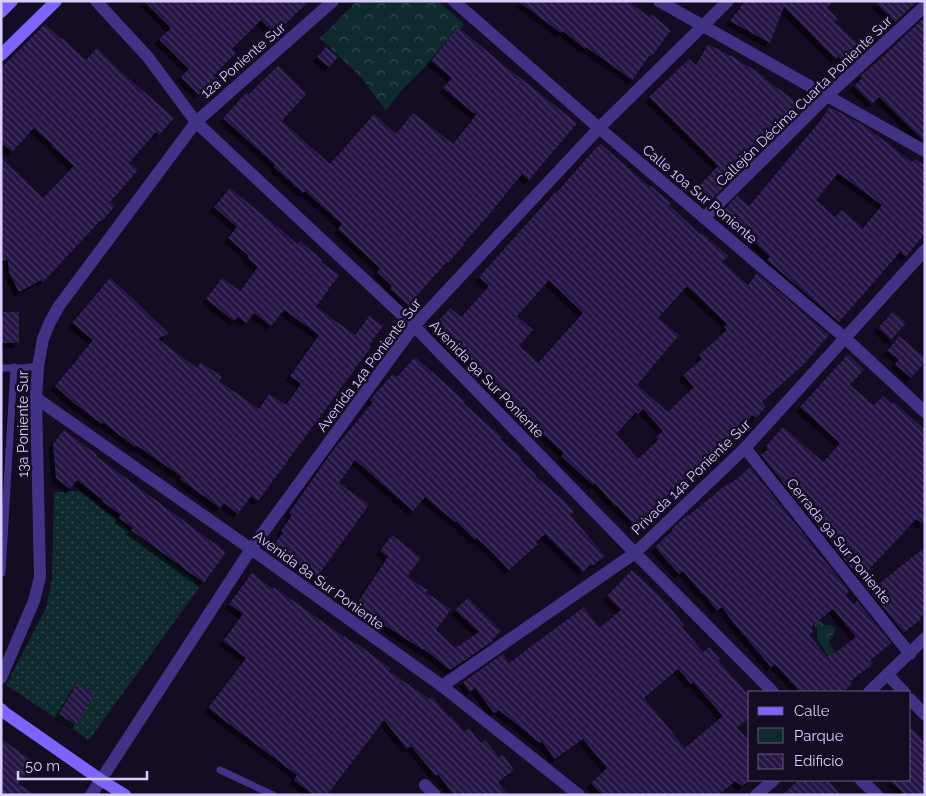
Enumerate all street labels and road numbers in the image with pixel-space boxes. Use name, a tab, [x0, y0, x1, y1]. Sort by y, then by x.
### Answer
street label: Callejón Décima Cuarta Poniente Sur	[713, 12, 895, 189]
street label: 12a Poniente Sur	[197, 19, 289, 101]
street label: Calle 10a Sur Poniente	[639, 141, 761, 247]
street label: Avenida 14a Poniente Sur	[314, 295, 424, 435]
street label: Avenida 9a Sur Poniente	[427, 317, 547, 441]
street label: 13a Poniente Sur	[15, 370, 31, 478]
street label: Privada 14a Poniente Sur	[628, 416, 754, 538]
street label: Cerrada 9a Sur Poniente	[783, 475, 895, 607]
street label: Avenida 8a Sur Poniente	[251, 527, 387, 633]

